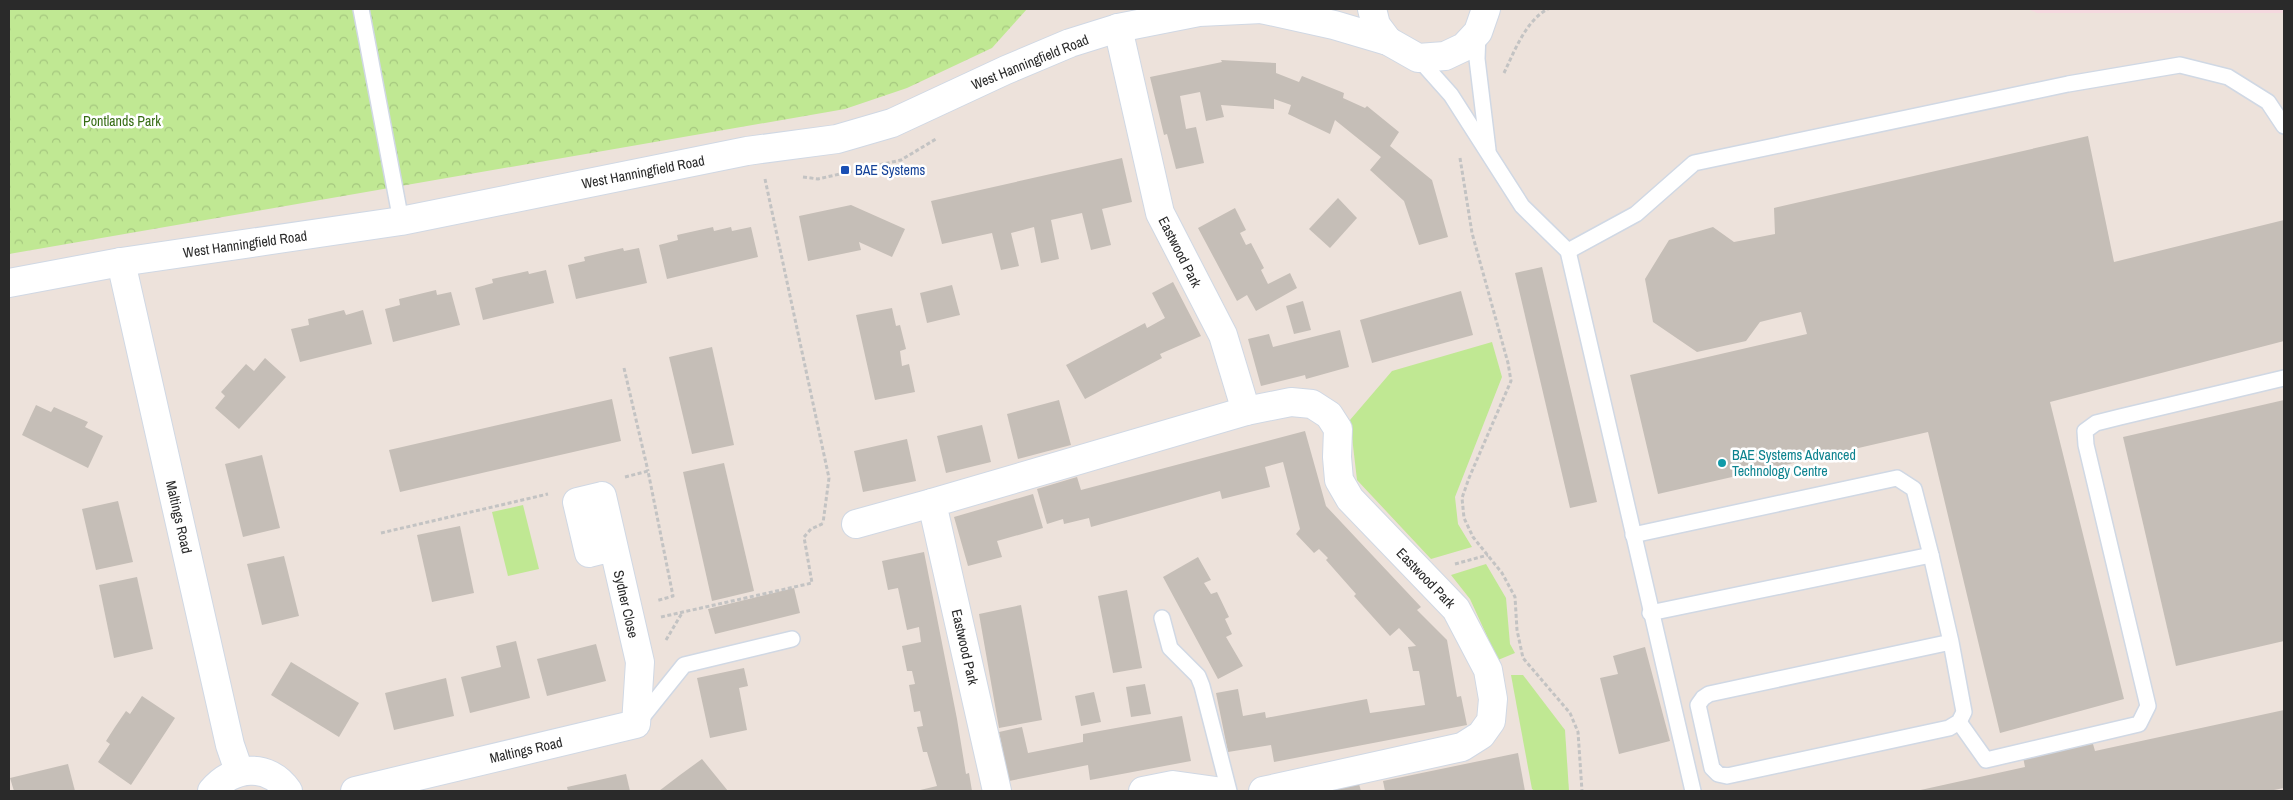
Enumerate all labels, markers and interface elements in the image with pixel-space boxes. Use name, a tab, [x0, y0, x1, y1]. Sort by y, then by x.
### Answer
street label: West Hanningfield Road	[969, 30, 1091, 94]
park label: Pontlands Park	[83, 112, 161, 130]
street label: West Hanningfield Road	[580, 151, 706, 193]
place label: BAE Systems	[855, 161, 925, 179]
marker: BAE Systems	[839, 164, 851, 176]
street label: Eastwood Park	[1154, 214, 1206, 291]
street label: West Hanningfield Road	[182, 226, 308, 262]
place label: BAE Systems Advanced Technology Centre	[1732, 446, 1856, 480]
marker: BAE Systems Advanced Technology Centre	[1716, 457, 1728, 469]
street label: Maltings Road	[162, 479, 196, 555]
street label: Eastwood Park	[1393, 544, 1459, 612]
street label: Sydner Close	[609, 568, 643, 640]
street label: Eastwood Park	[948, 607, 983, 687]
street label: Maltings Road	[488, 733, 564, 767]

